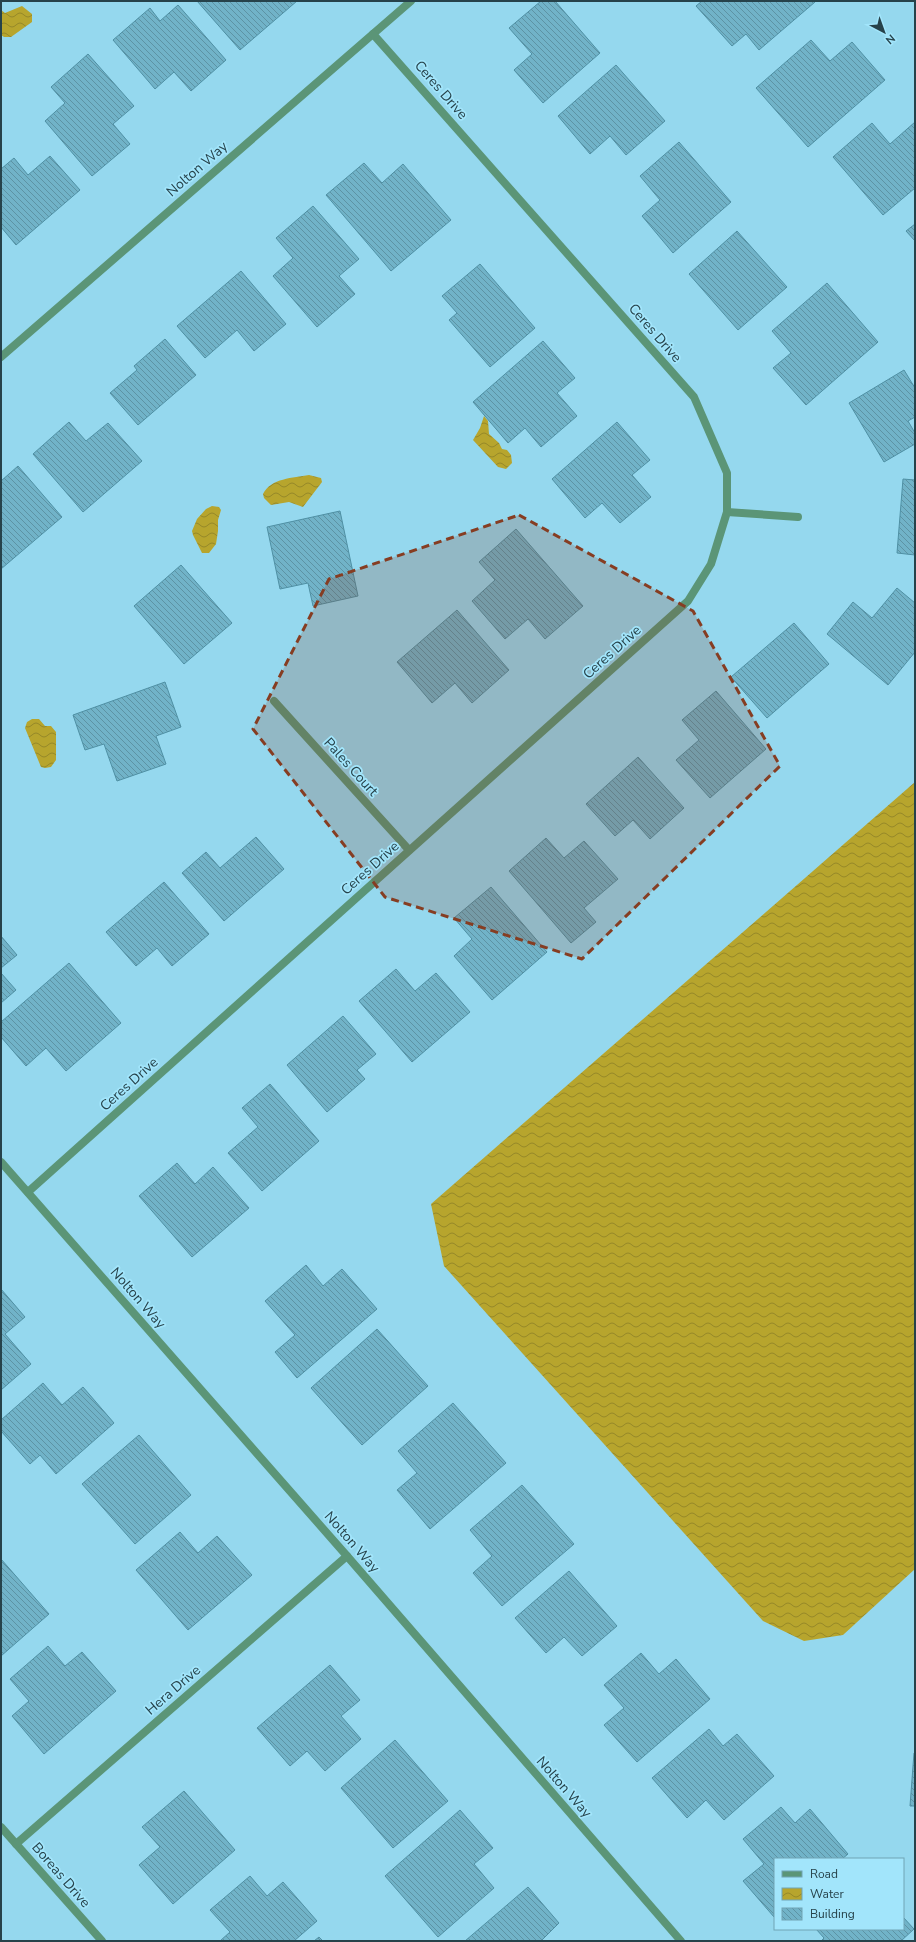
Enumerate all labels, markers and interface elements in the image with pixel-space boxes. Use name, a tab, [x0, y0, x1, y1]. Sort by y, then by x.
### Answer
north arrow	[864, 12, 904, 52]
text: N	[882, 31, 898, 48]
street label: Ceres Drive	[410, 56, 472, 124]
street label: Nolton Way	[162, 137, 232, 201]
street label: Ceres Drive	[624, 299, 686, 367]
street label: Ceres Drive	[579, 621, 645, 683]
street label: Pales Court	[320, 734, 382, 800]
street label: Ceres Drive	[337, 837, 403, 899]
street label: Ceres Drive	[96, 1053, 162, 1115]
street label: Nolton Way	[106, 1263, 170, 1333]
street label: Nolton Way	[320, 1507, 384, 1577]
street label: Hera Drive	[141, 1661, 205, 1719]
street label: Nolton Way	[532, 1752, 596, 1822]
street label: Boreas Drive	[27, 1838, 95, 1912]
legend	[774, 1858, 904, 1930]
text: Road	[810, 1866, 838, 1882]
text: Water	[810, 1886, 844, 1902]
text: Building	[810, 1906, 855, 1922]

